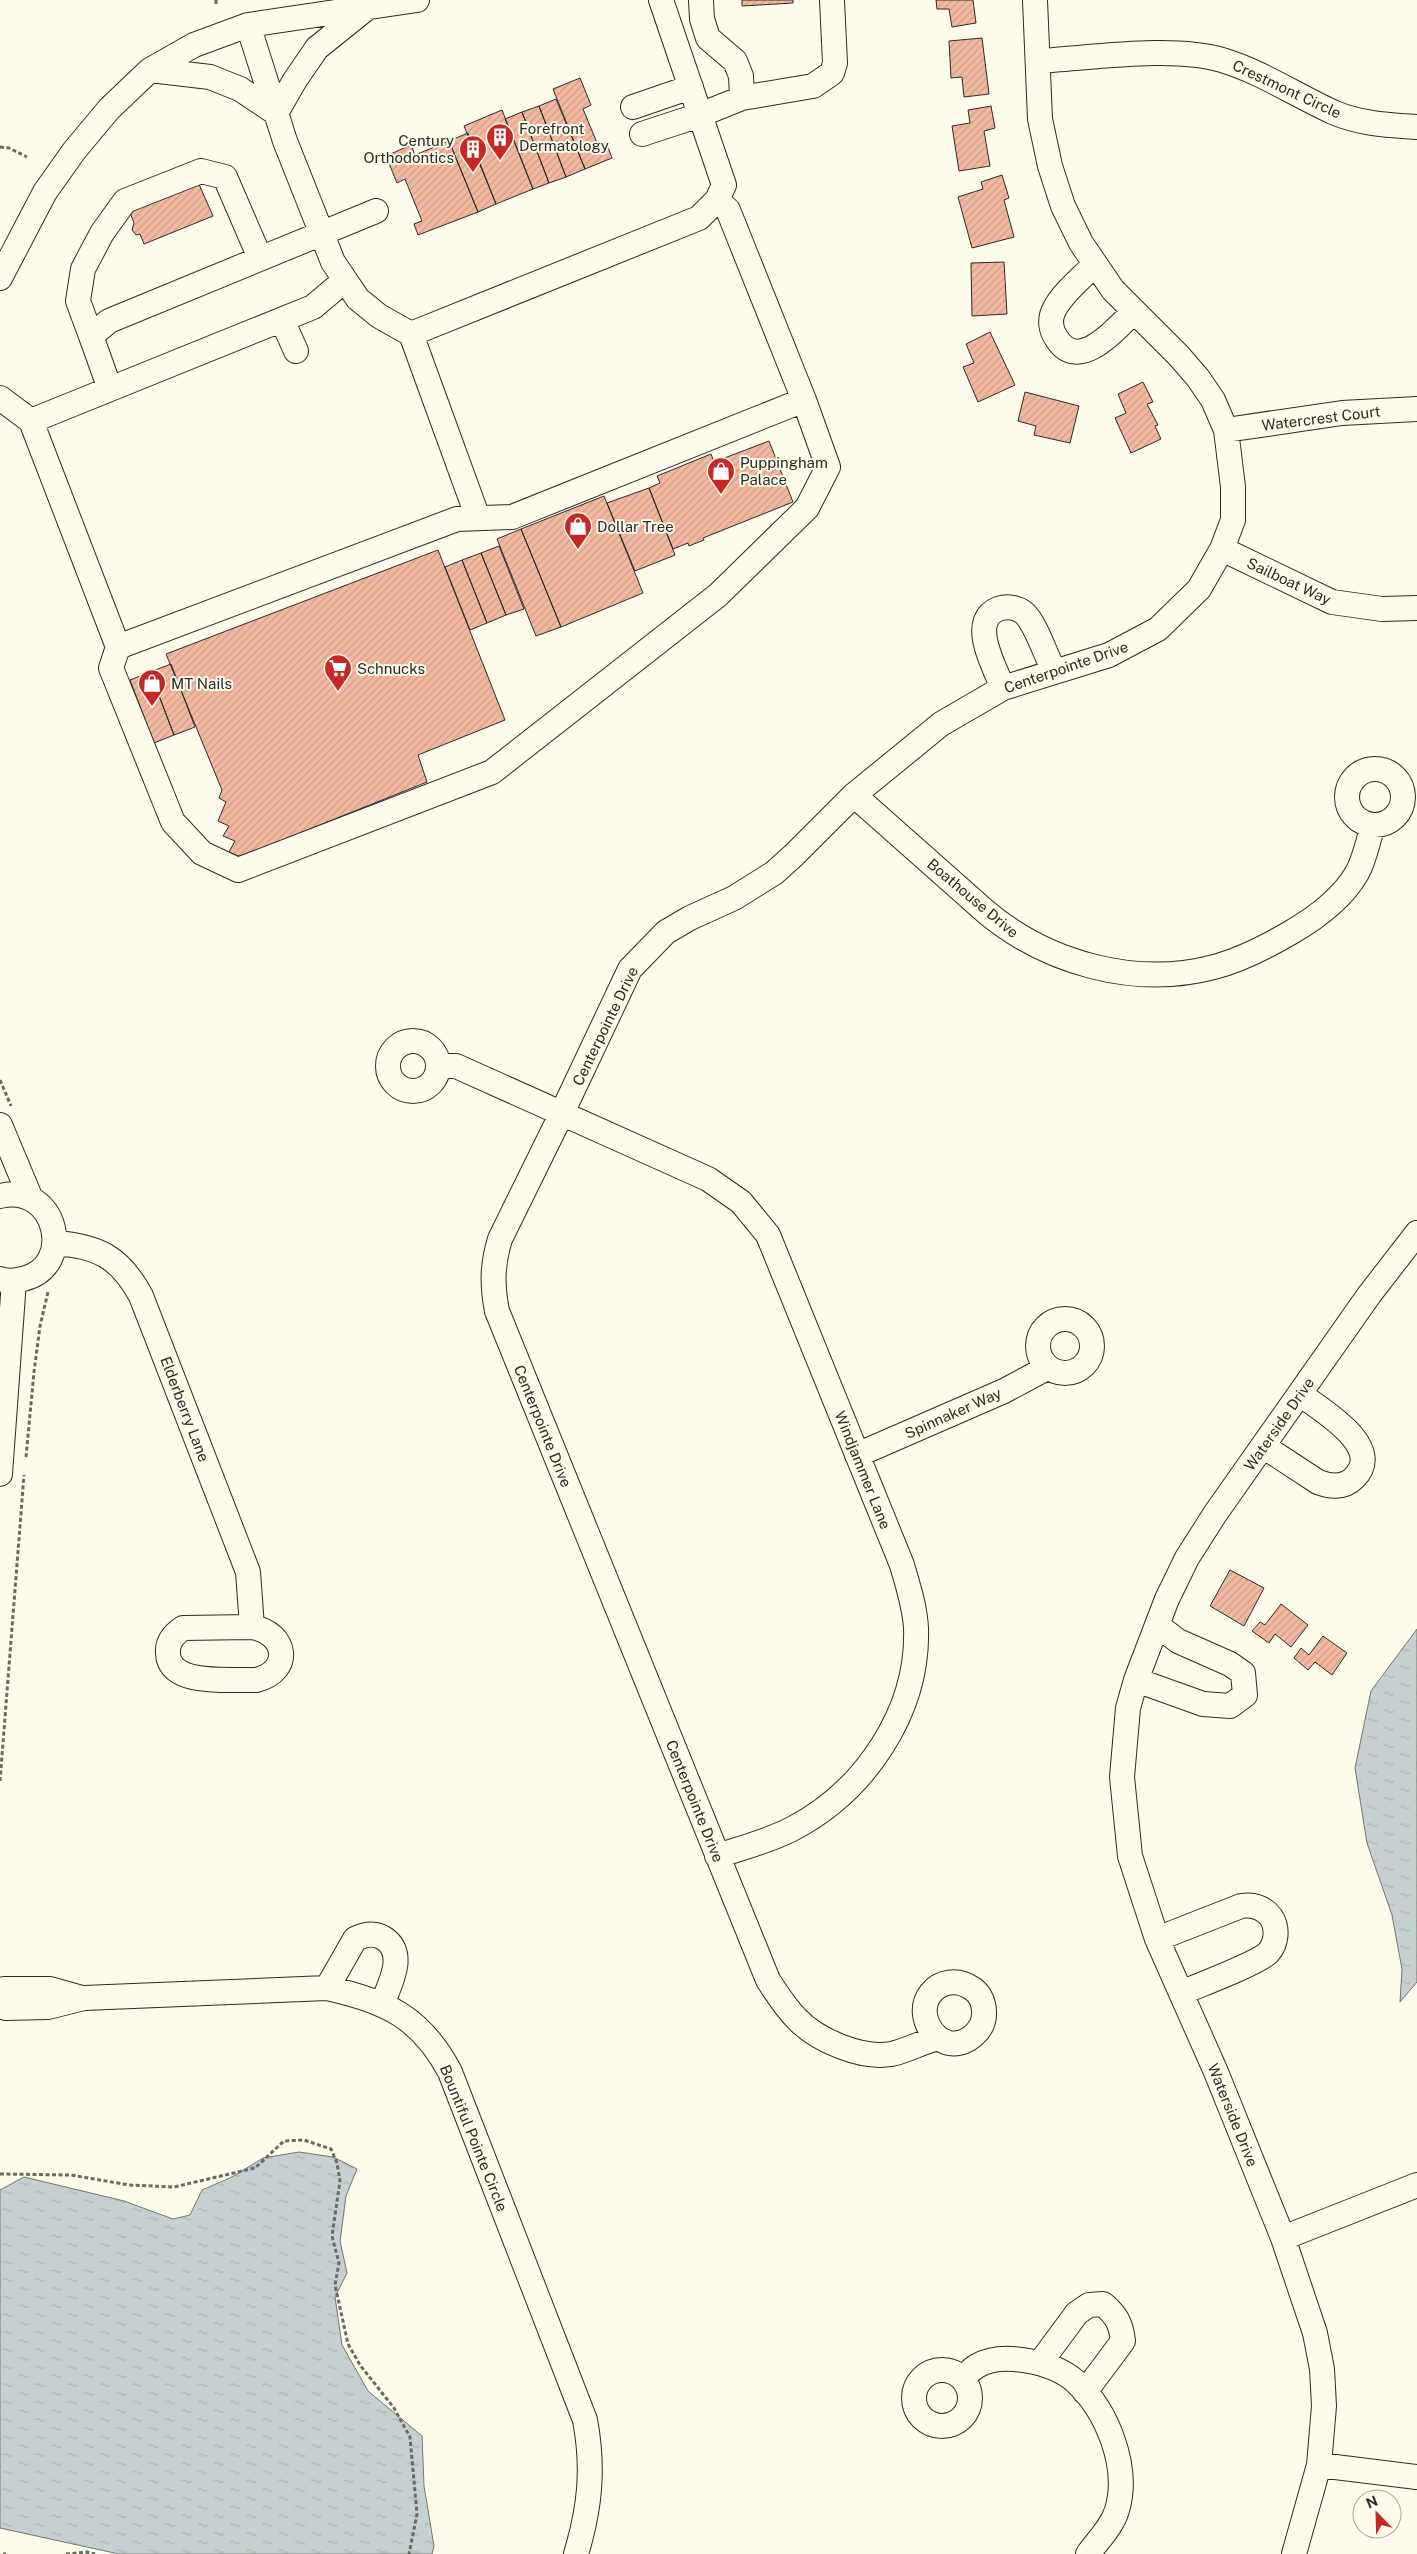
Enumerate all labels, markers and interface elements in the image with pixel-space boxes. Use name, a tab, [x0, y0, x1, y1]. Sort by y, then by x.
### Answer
street label: Crestmont Circle	[1230, 56, 1344, 122]
place label: Forefront Dermatology	[519, 120, 609, 154]
building icon: Forefront Dermatology	[485, 122, 515, 161]
place label: Century Orthodontics	[363, 132, 454, 166]
building icon: Century Orthodontics	[458, 134, 488, 173]
street label: Watercrest Court	[1261, 402, 1382, 434]
place label: Puppingham Palace	[740, 454, 828, 488]
shop icon: Puppingham Palace	[706, 456, 736, 495]
shop icon: Dollar Tree	[563, 511, 593, 550]
place label: Dollar Tree	[597, 518, 674, 535]
street label: Sailboat Way	[1244, 554, 1334, 608]
street label: Centerpointe Drive	[1002, 638, 1130, 696]
supermarket icon: Schnucks	[323, 653, 353, 692]
place label: Schnucks	[357, 660, 425, 677]
shop icon: MT Nails	[137, 668, 167, 707]
place label: MT Nails	[171, 675, 232, 692]
street label: Boathouse Drive	[924, 855, 1022, 941]
street label: Centerpointe Drive	[569, 964, 641, 1088]
street label: Elderberry Lane	[157, 1354, 213, 1464]
street label: Centerpointe Drive	[511, 1362, 575, 1490]
street label: Waterside Drive	[1241, 1374, 1317, 1474]
street label: Spinnaker Way	[902, 1384, 1004, 1442]
street label: Windjammer Lane	[832, 1409, 894, 1531]
street label: Centerpointe Drive	[663, 1737, 727, 1865]
street label: Waterside Drive	[1205, 2061, 1261, 2169]
street label: Bountiful Pointe Circle	[437, 2062, 511, 2214]
north arrow	[1352, 2489, 1402, 2539]
text: N	[1364, 2493, 1380, 2512]

